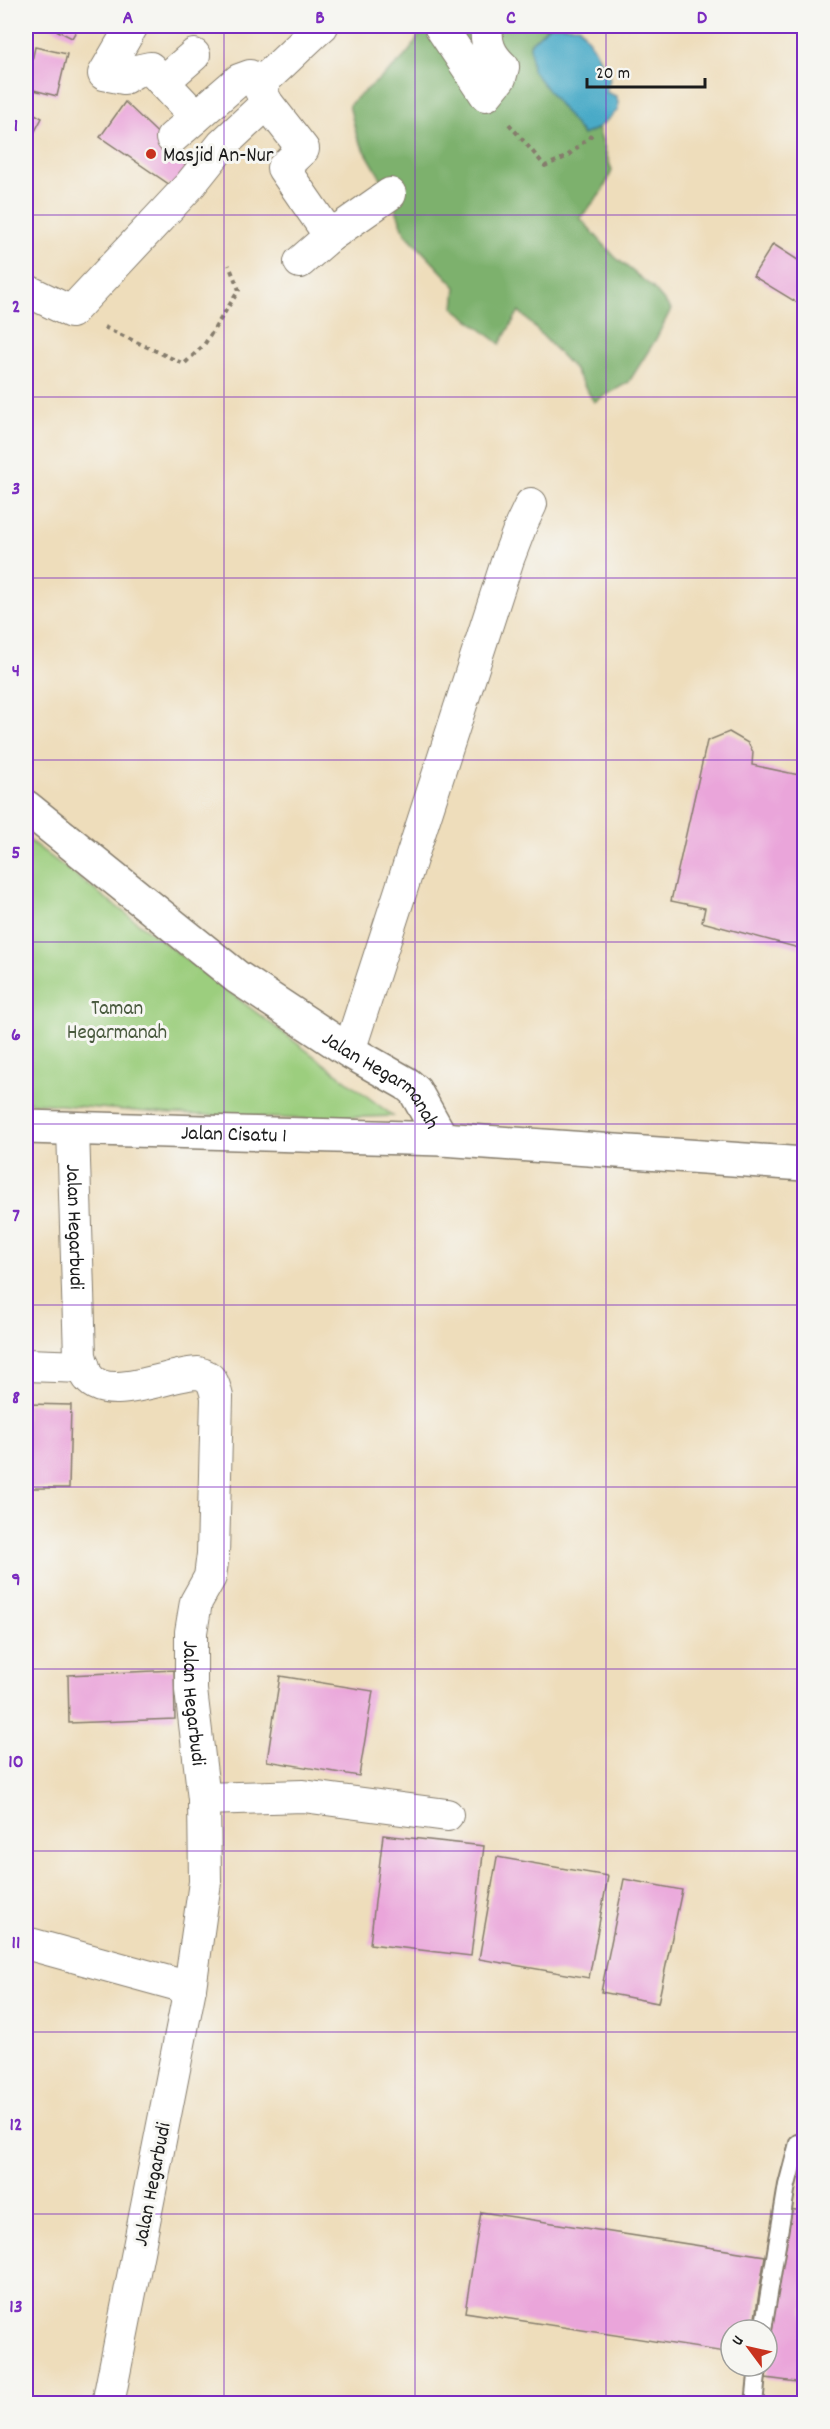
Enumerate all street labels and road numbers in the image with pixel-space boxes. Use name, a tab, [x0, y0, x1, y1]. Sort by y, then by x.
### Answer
street label: Jalan Hegarmanah	[315, 1025, 446, 1136]
street label: Jalan Cisatu 1	[180, 1119, 287, 1153]
street label: Jalan Hegarbudi	[56, 1164, 90, 1290]
street label: Jalan Hegarbudi	[173, 1640, 212, 1768]
street label: Jalan Hegarbudi	[127, 2120, 181, 2249]

